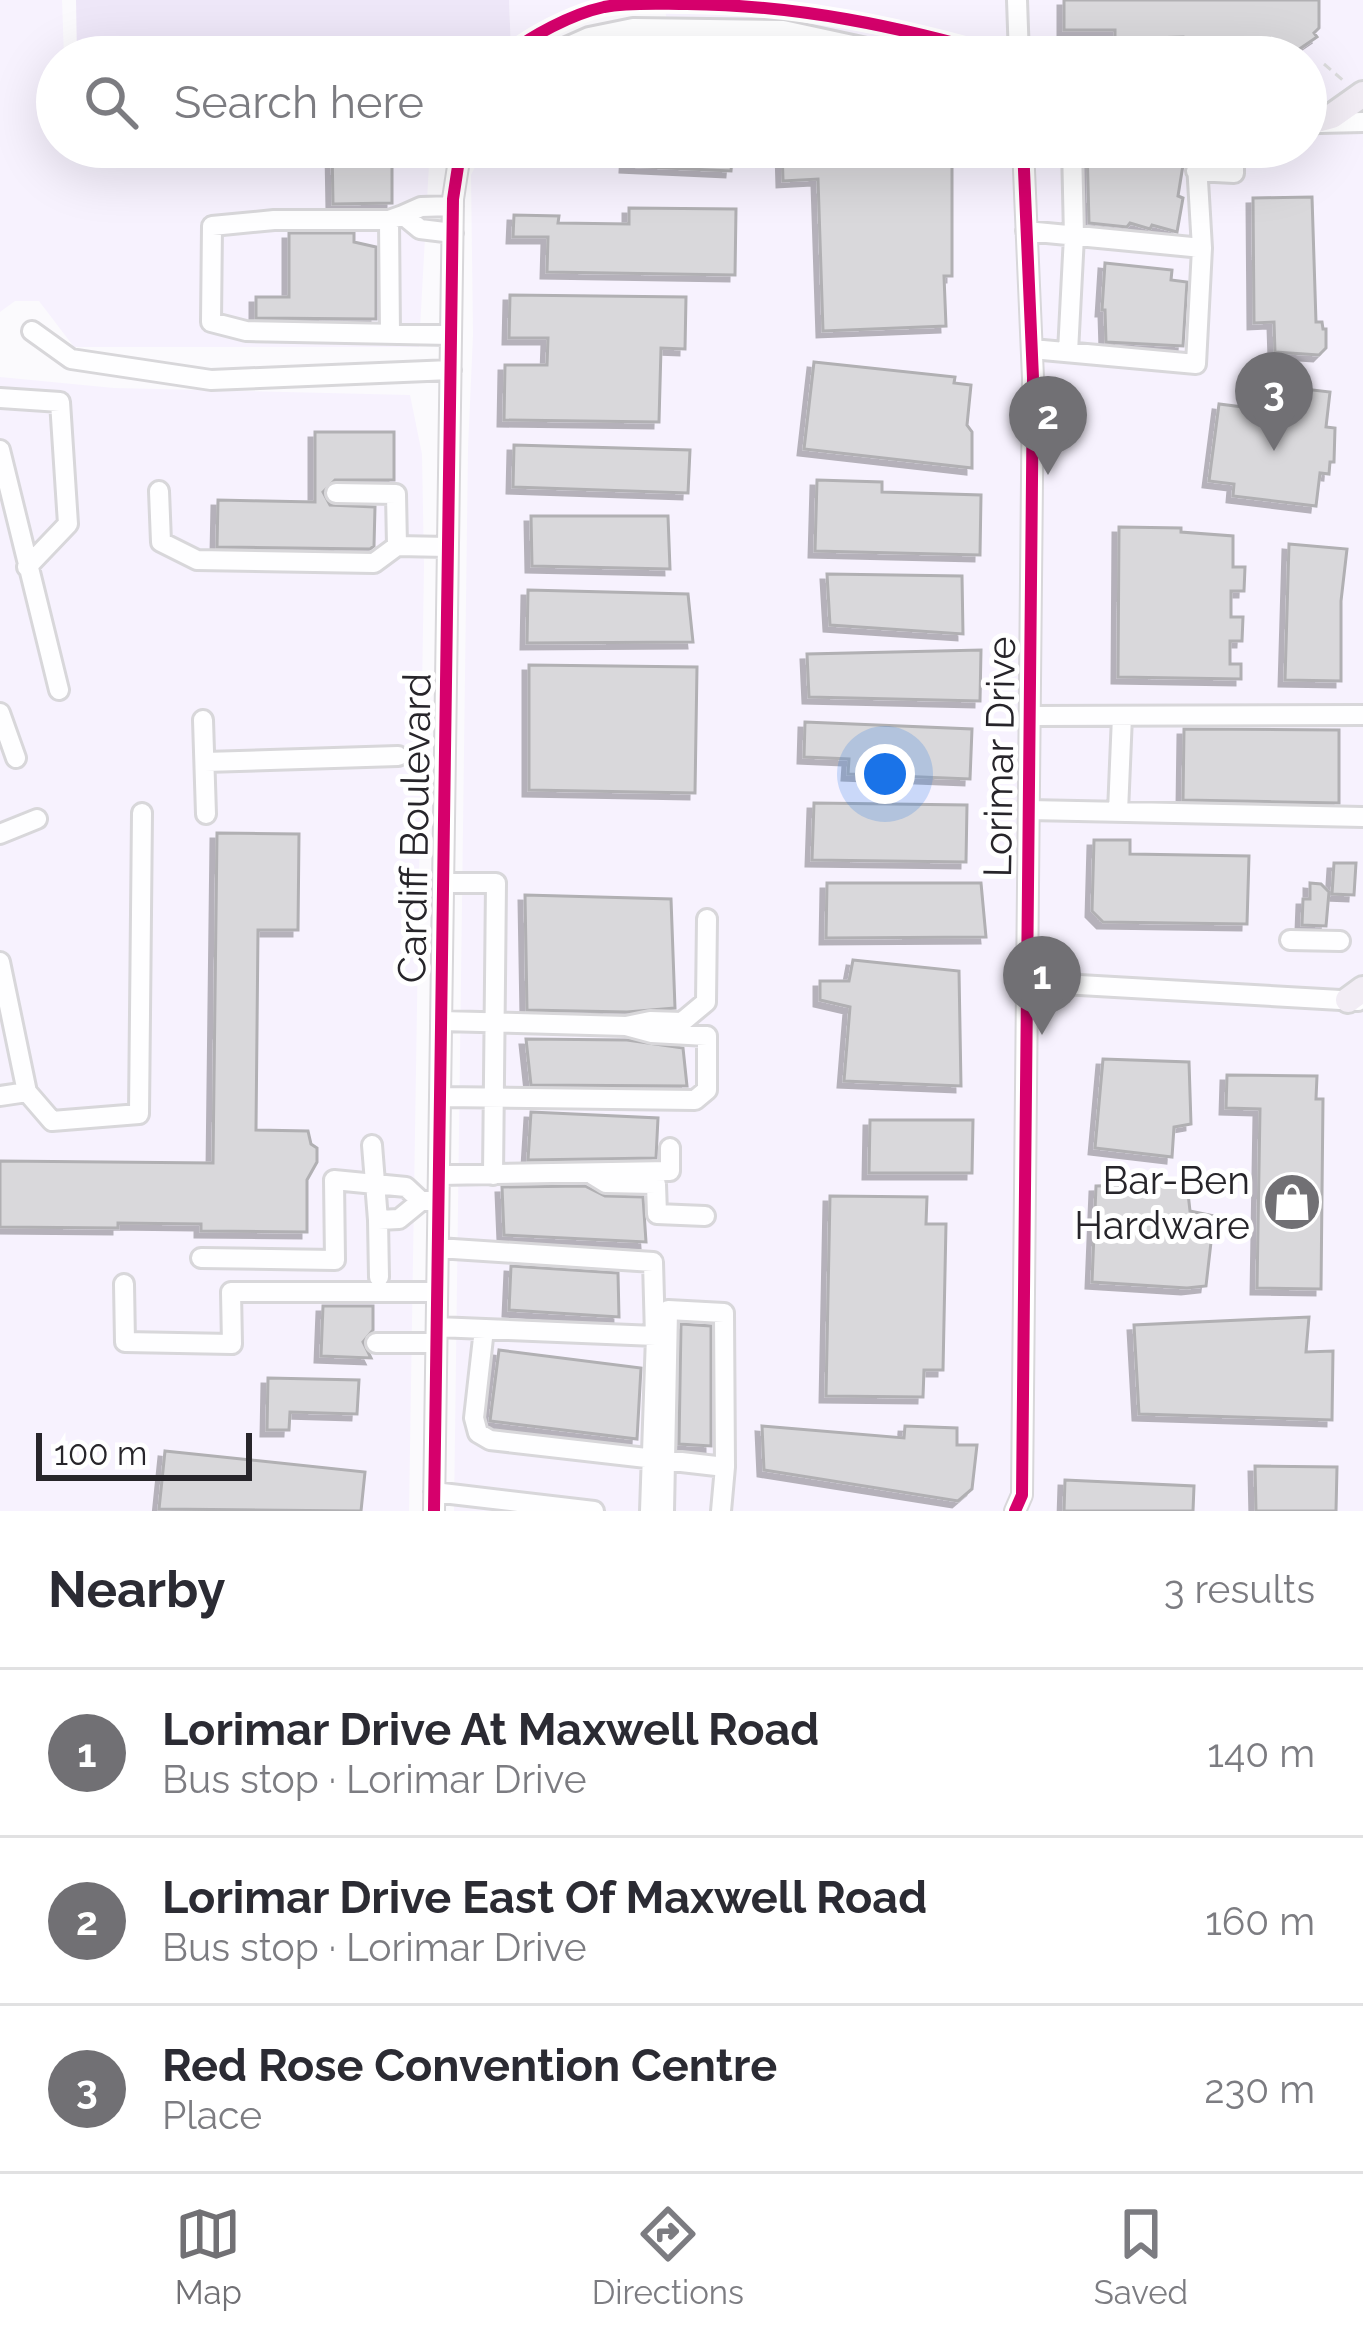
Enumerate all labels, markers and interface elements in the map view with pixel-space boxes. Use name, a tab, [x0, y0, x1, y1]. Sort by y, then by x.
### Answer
search box	[36, 36, 1327, 168]
icon: search	[78, 69, 144, 135]
text: Search here	[174, 76, 424, 129]
pin: 3	[1235, 352, 1313, 451]
pin: 2	[1009, 376, 1087, 475]
street label: Lorimar Drive	[974, 636, 1024, 878]
street label: Cardiff Boulevard	[388, 673, 440, 983]
your location	[855, 744, 915, 804]
pin: 1	[1003, 936, 1081, 1035]
place label: Bar-Ben Hardware	[1074, 1157, 1250, 1248]
shop icon: Bar-Ben Hardware	[1261, 1171, 1323, 1233]
scale bar	[36, 1427, 252, 1480]
text: 100 m	[54, 1434, 147, 1473]
text: Nearby	[48, 1559, 225, 1619]
text: 3 results	[1164, 1566, 1315, 1612]
text: Lorimar Drive At Maxwell Road	[162, 1703, 819, 1756]
text: 1	[77, 1730, 97, 1776]
text: 140 m	[1207, 1730, 1315, 1776]
text: Bus stop · Lorimar Drive	[162, 1756, 587, 1802]
text: Lorimar Drive East Of Maxwell Road	[162, 1871, 927, 1924]
text: 2	[76, 1898, 98, 1944]
text: 160 m	[1205, 1898, 1315, 1944]
text: Bus stop · Lorimar Drive	[162, 1924, 587, 1970]
text: Red Rose Convention Centre	[162, 2039, 777, 2092]
text: 3	[76, 2066, 98, 2112]
text: 230 m	[1204, 2066, 1315, 2112]
text: Place	[162, 2092, 262, 2138]
tab: Map	[175, 2201, 242, 2312]
tab: Directions	[592, 2201, 744, 2312]
tab: Saved	[1094, 2201, 1188, 2312]

